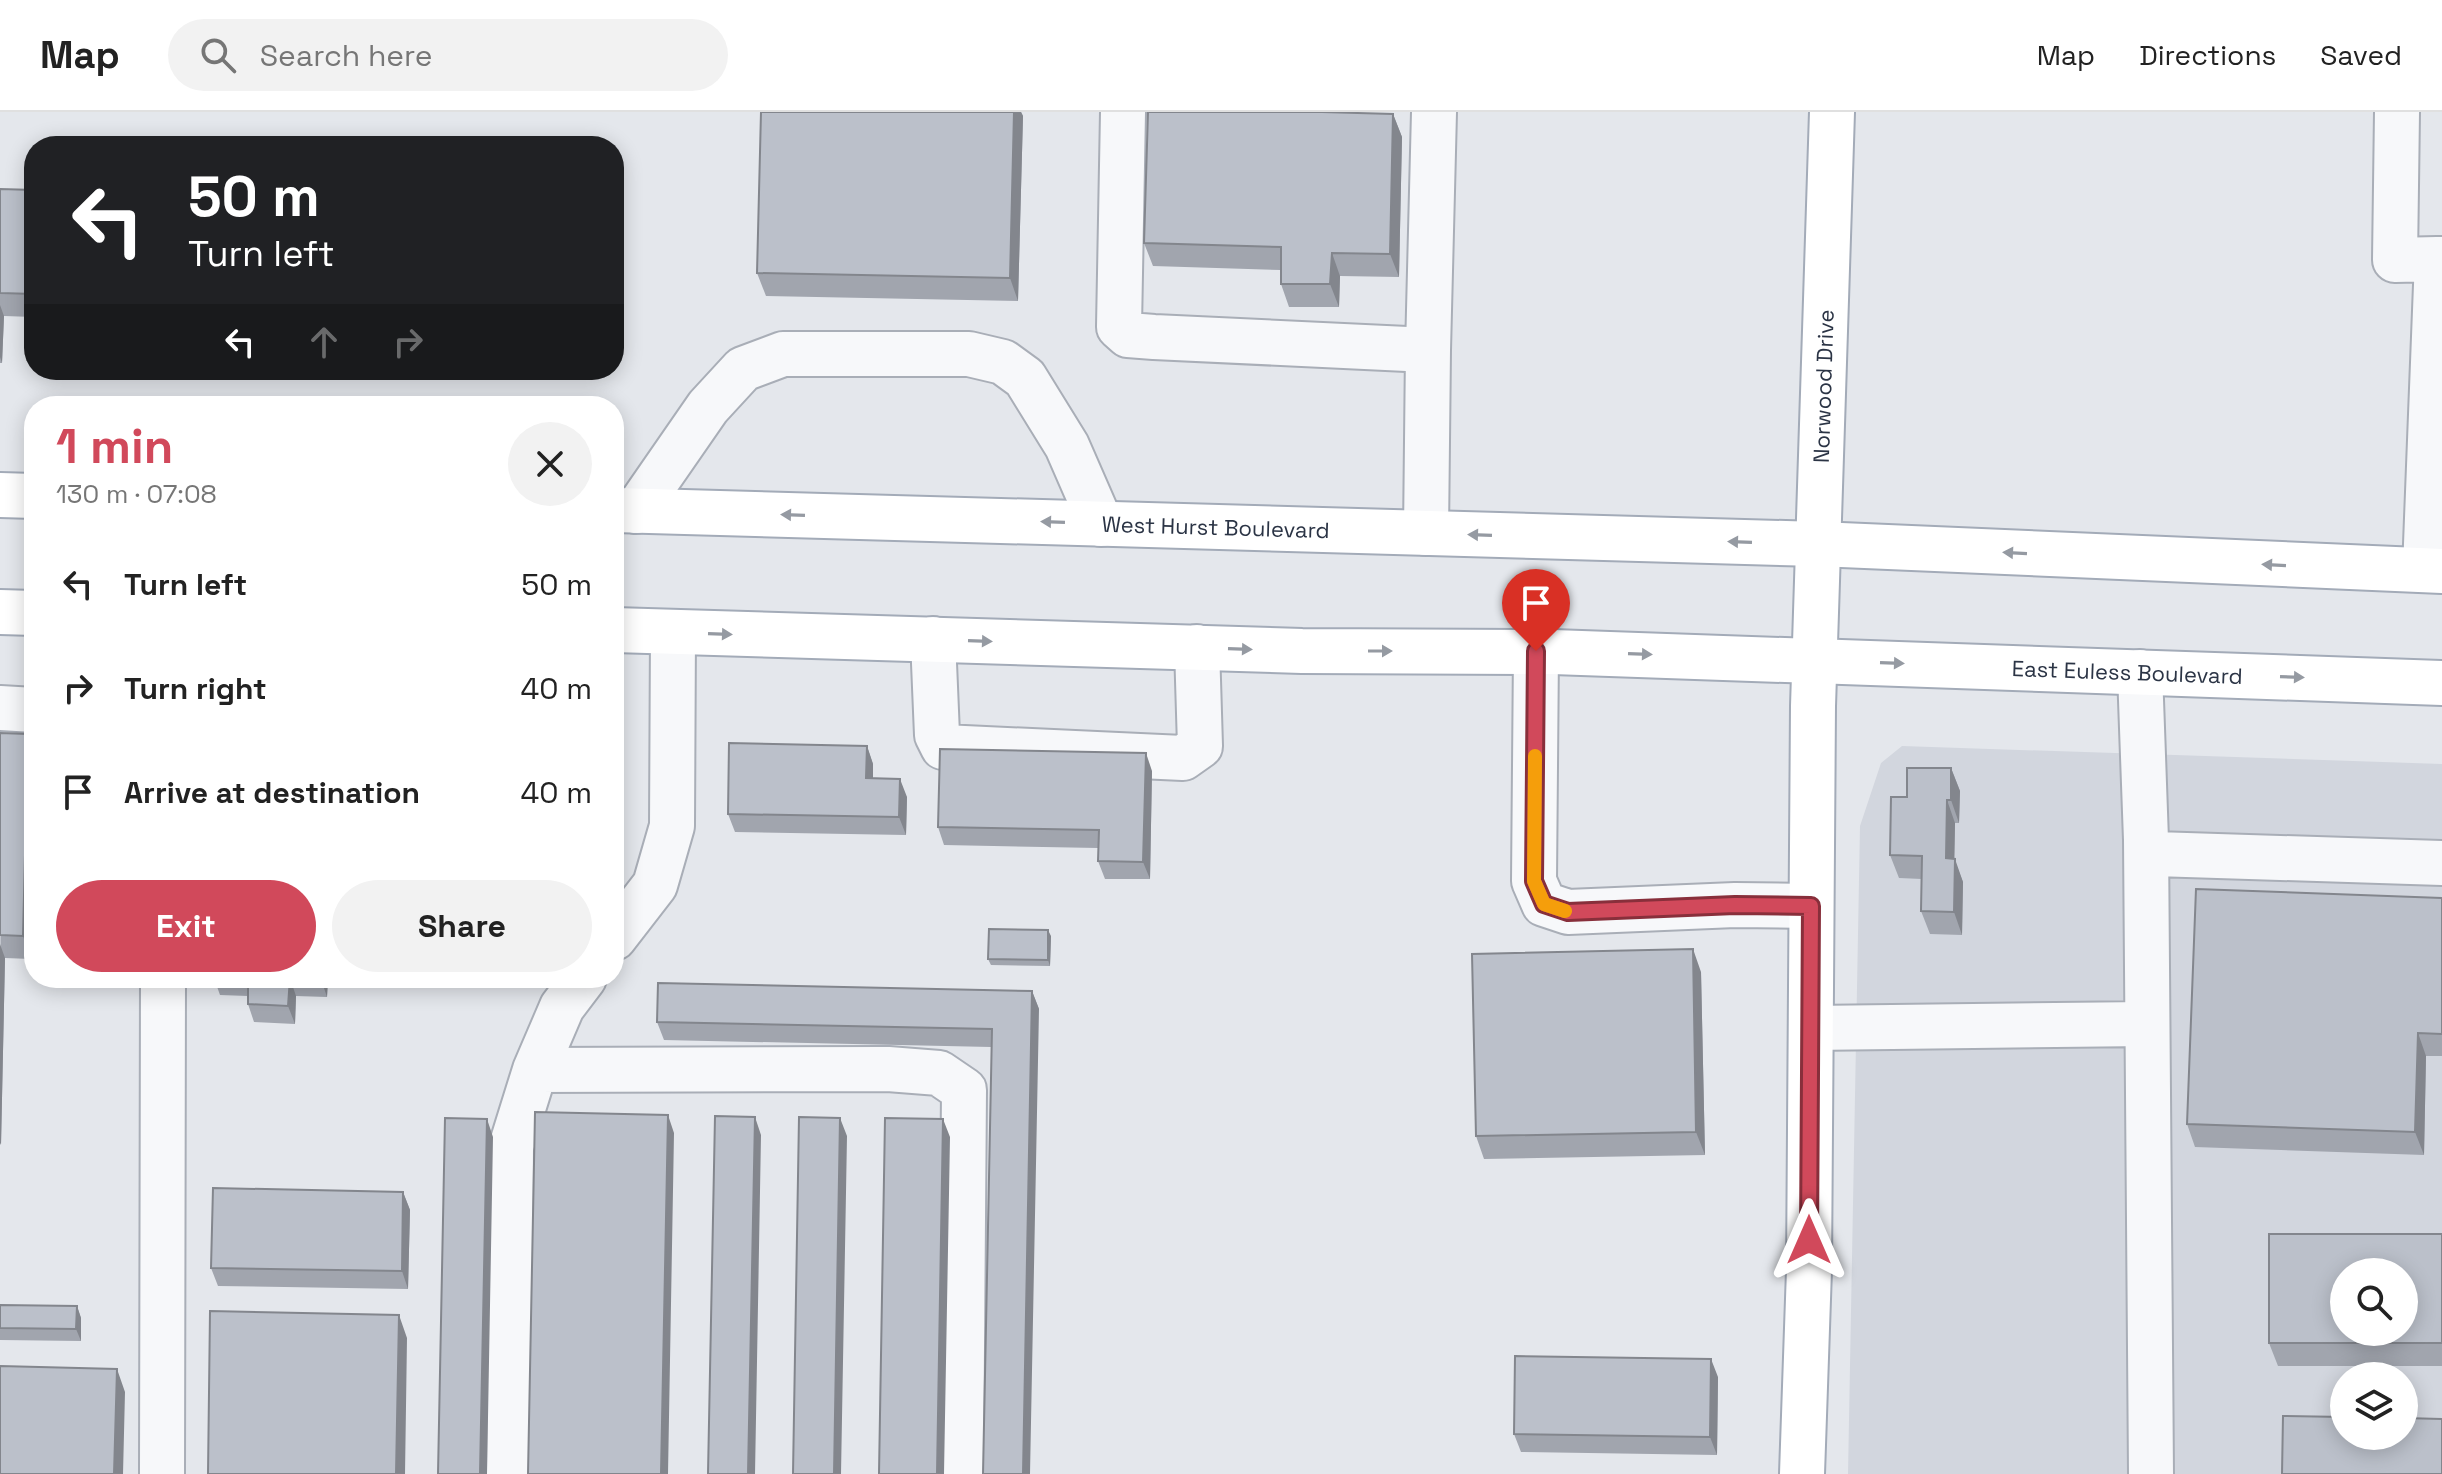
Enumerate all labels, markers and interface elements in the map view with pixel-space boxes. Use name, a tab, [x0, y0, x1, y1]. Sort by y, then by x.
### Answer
search box	[168, 19, 728, 91]
text: Map	[40, 31, 120, 79]
icon: search	[196, 33, 240, 77]
text: Search here	[260, 36, 433, 75]
text: Map	[2037, 37, 2095, 73]
text: Directions	[2139, 37, 2276, 73]
text: Saved	[2320, 37, 2402, 73]
text: 50 m	[188, 161, 320, 232]
icon: left	[56, 168, 160, 272]
text: Turn left	[188, 231, 335, 277]
street label: Norwood Drive	[1807, 309, 1840, 464]
icon: left	[218, 320, 262, 364]
icon: ahead	[302, 320, 346, 364]
icon: right	[386, 320, 430, 364]
text: 1 min	[56, 416, 173, 477]
button: close	[508, 422, 592, 506]
text: 130 m · 07:08	[56, 477, 217, 511]
one-way arrow	[780, 509, 805, 522]
street label: West Hurst Boulevard	[1101, 510, 1330, 544]
one-way arrow	[1040, 516, 1065, 529]
one-way arrow	[1467, 528, 1492, 541]
one-way arrow	[1727, 535, 1752, 548]
one-way arrow	[2002, 546, 2027, 559]
one-way arrow	[2261, 558, 2286, 571]
icon: left	[56, 562, 100, 606]
text: Turn left	[124, 565, 247, 604]
text: 50 m	[521, 565, 592, 604]
pin	[1502, 569, 1570, 651]
icon: arrive	[1514, 581, 1558, 625]
one-way arrow	[708, 627, 733, 640]
one-way arrow	[968, 634, 993, 647]
one-way arrow	[1228, 642, 1253, 655]
one-way arrow	[1368, 645, 1393, 657]
one-way arrow	[1628, 648, 1653, 661]
street label: East Euless Boulevard	[2011, 654, 2243, 690]
one-way arrow	[1880, 657, 1905, 670]
icon: right	[56, 666, 100, 710]
text: Turn right	[124, 669, 267, 708]
text: 40 m	[521, 669, 592, 708]
one-way arrow	[2280, 671, 2305, 684]
icon: arrive	[56, 770, 100, 814]
text: Arrive at destination	[124, 773, 420, 812]
text: 40 m	[521, 773, 592, 812]
button: Exit	[56, 880, 316, 972]
button: Share	[332, 880, 592, 972]
position arrow	[1767, 1198, 1851, 1282]
map controls	[2330, 1258, 2418, 1450]
button: search	[2330, 1258, 2418, 1346]
button: layers	[2330, 1362, 2418, 1450]

